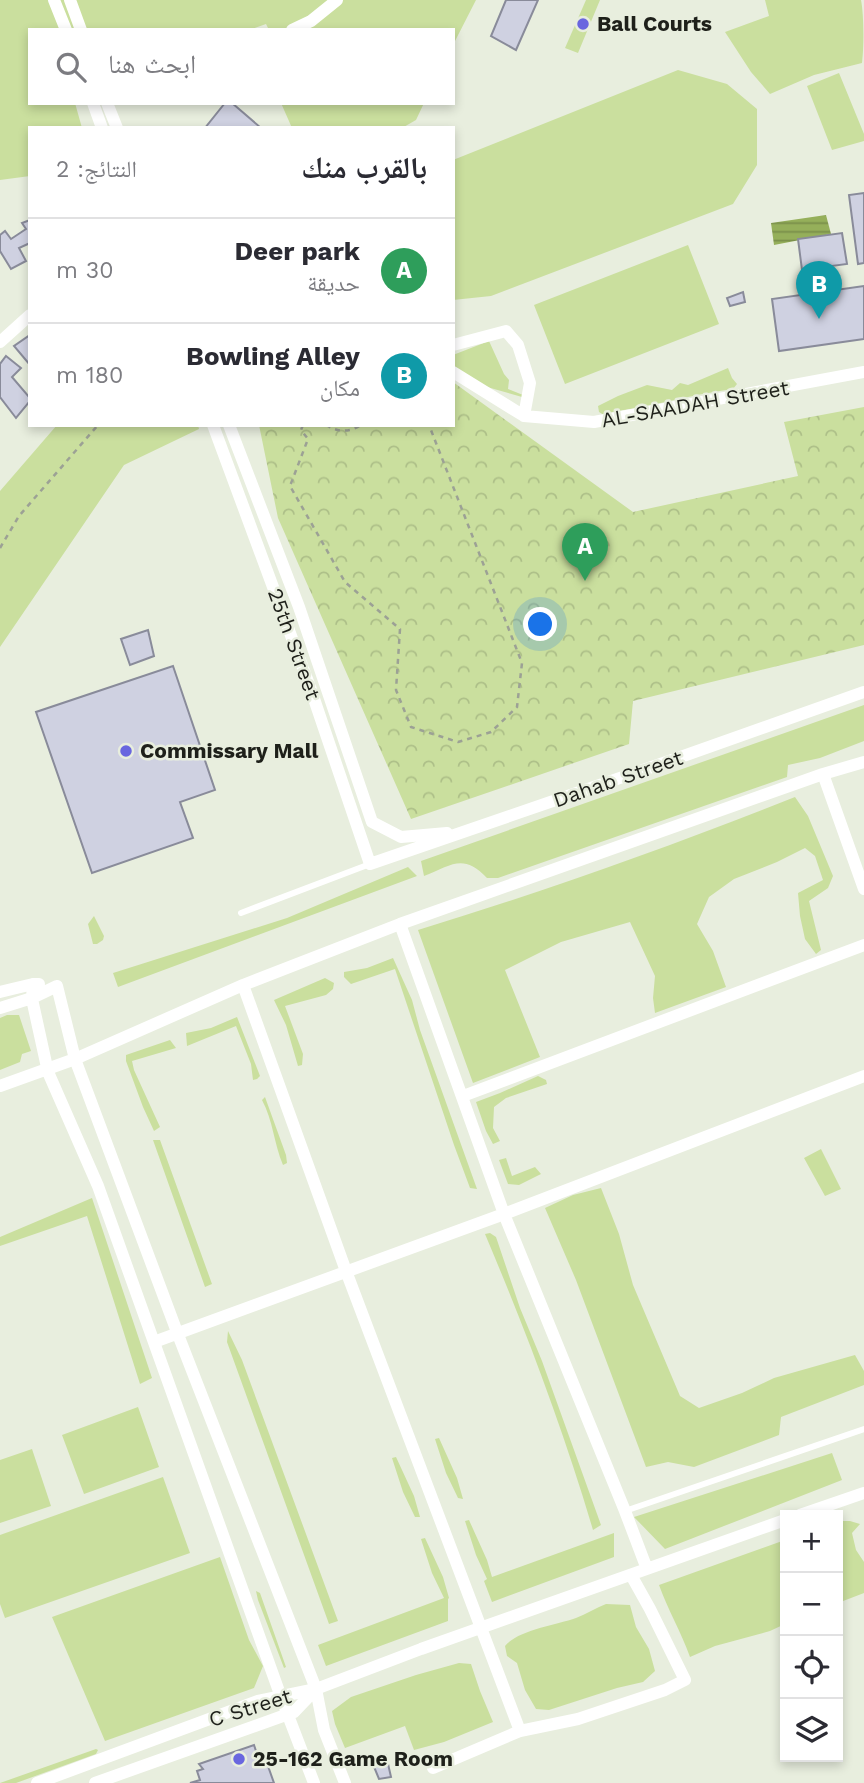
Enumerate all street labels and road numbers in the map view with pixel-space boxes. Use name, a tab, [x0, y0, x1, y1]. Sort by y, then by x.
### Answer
street label: AL-SAADAH Street	[599, 375, 791, 432]
street label: 25th Street	[263, 585, 326, 703]
street label: Dahab Street	[550, 745, 686, 812]
street label: C Street	[206, 1683, 294, 1732]

